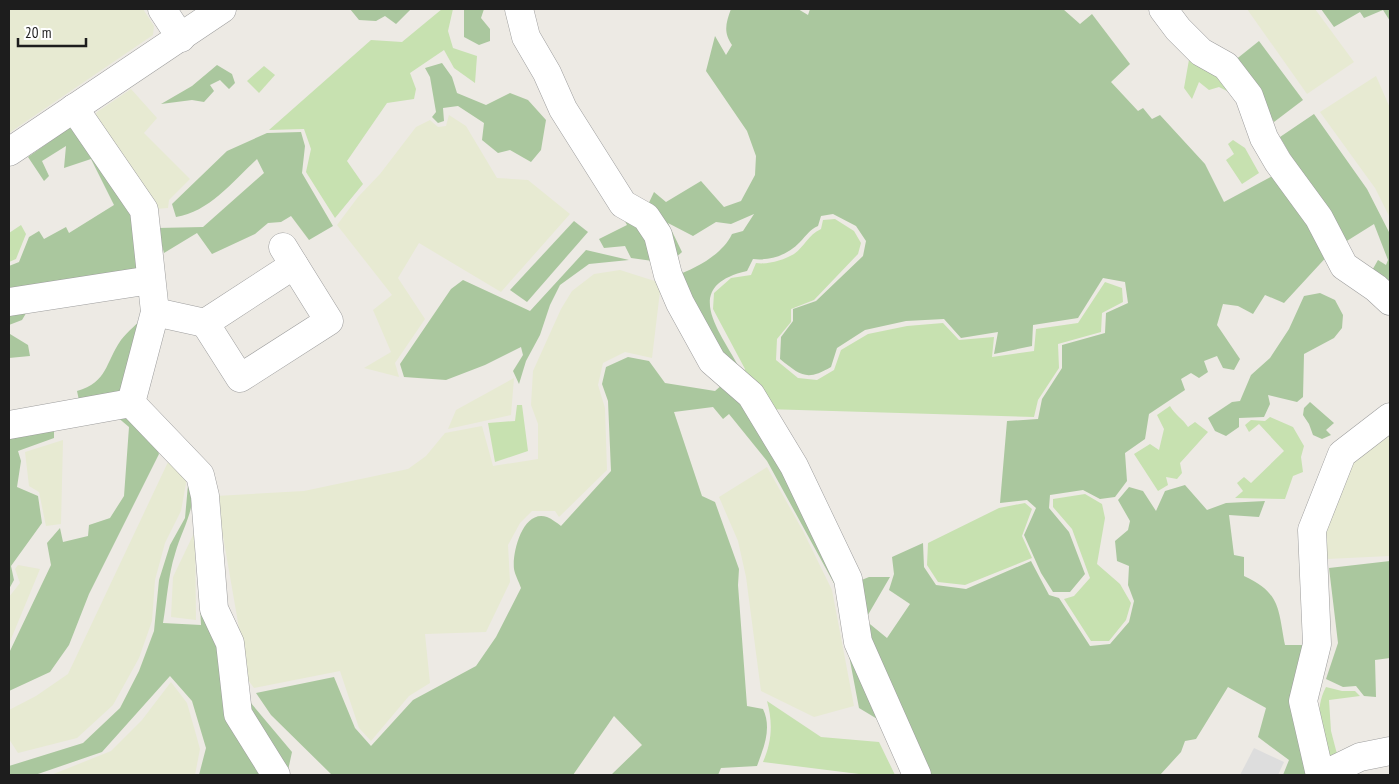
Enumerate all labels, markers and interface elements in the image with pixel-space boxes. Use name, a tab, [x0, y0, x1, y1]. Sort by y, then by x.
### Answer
scale bar	[18, 15, 85, 47]
text: 20 m	[25, 23, 51, 42]

